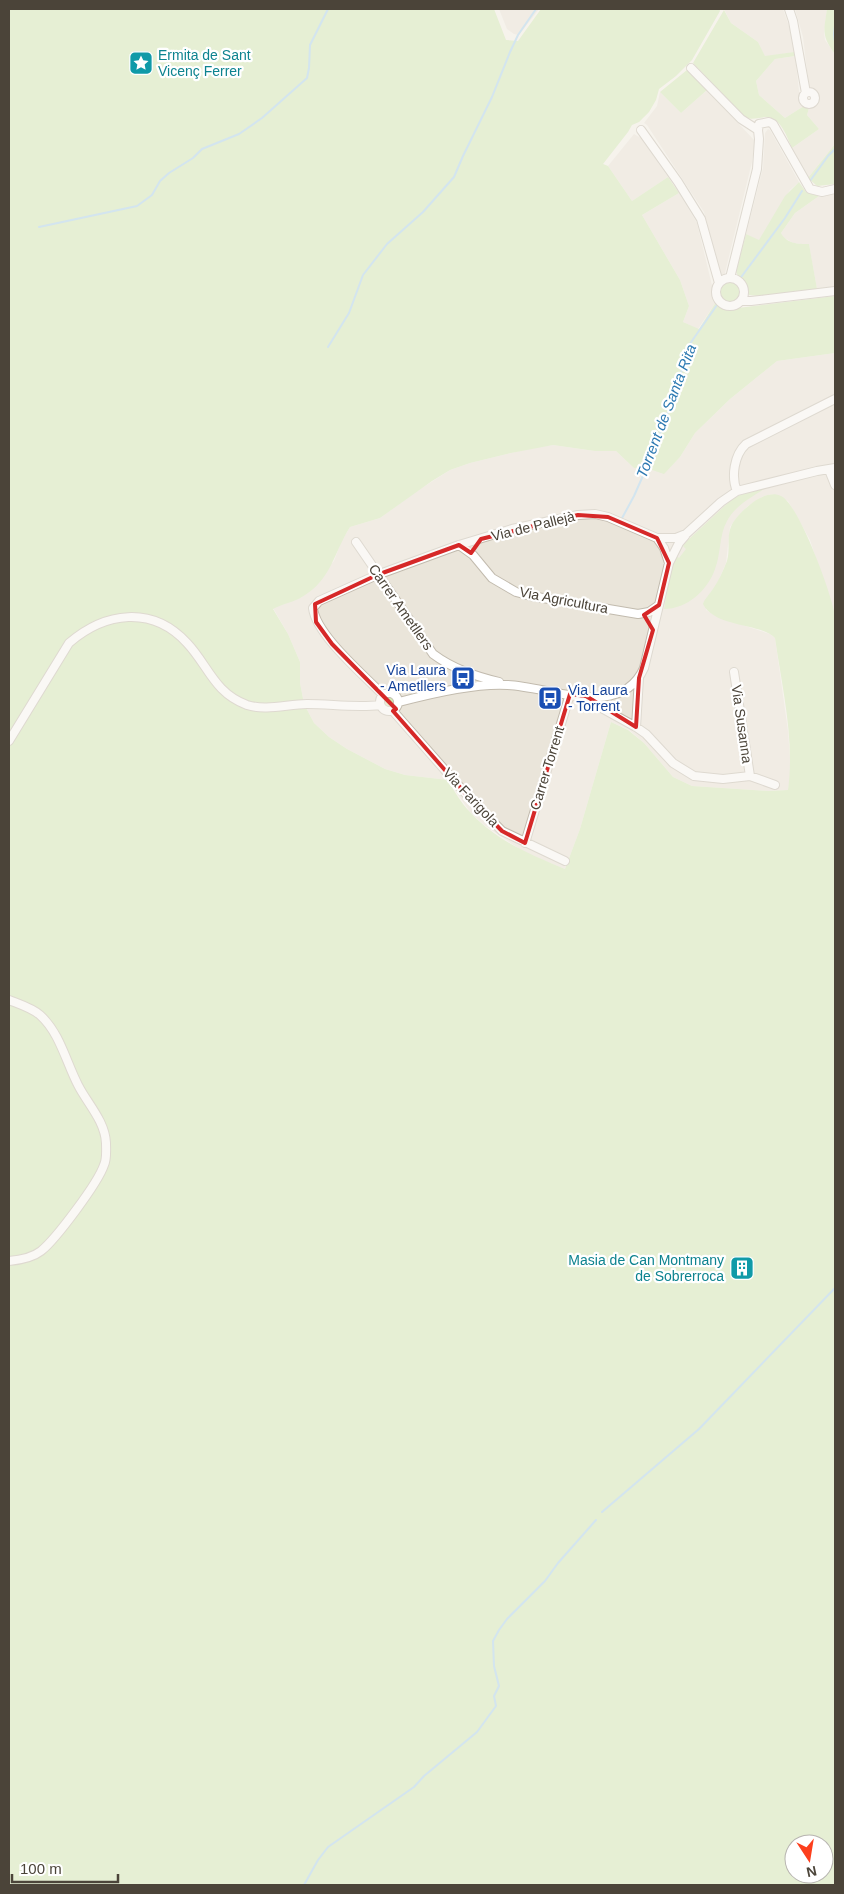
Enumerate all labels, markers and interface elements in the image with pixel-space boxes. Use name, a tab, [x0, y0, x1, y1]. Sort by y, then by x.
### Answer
place label: Ermita de Sant Vicenç Ferrer	[158, 47, 251, 79]
place icon: Ermita de Sant Vicenç Ferrer	[128, 50, 154, 76]
water label: Torrent de Santa Rita	[633, 342, 699, 480]
street label: Via de Pallejà	[490, 508, 577, 544]
street label: Carrer Ametllers	[365, 561, 437, 653]
street label: Via Agricultura	[518, 584, 610, 616]
place label: Via Laura - Ametllers	[380, 662, 446, 694]
bus stop icon: Via Laura - Ametllers	[450, 665, 476, 691]
place label: Via Laura - Torrent	[568, 682, 628, 714]
street label: Via Susanna	[729, 684, 755, 765]
bus stop icon: Via Laura - Torrent	[537, 685, 563, 711]
street label: Carrer Torrent	[527, 724, 567, 812]
street label: Via Farigola	[440, 764, 502, 830]
place label: Masia de Can Montmany de Sobrerroca	[568, 1252, 724, 1284]
building icon: Masia de Can Montmany de Sobrerroca	[729, 1255, 755, 1281]
north arrow	[784, 1834, 834, 1884]
scale bar	[12, 1852, 119, 1884]
text: 100 m	[20, 1860, 62, 1877]
text: N	[805, 1863, 818, 1881]

